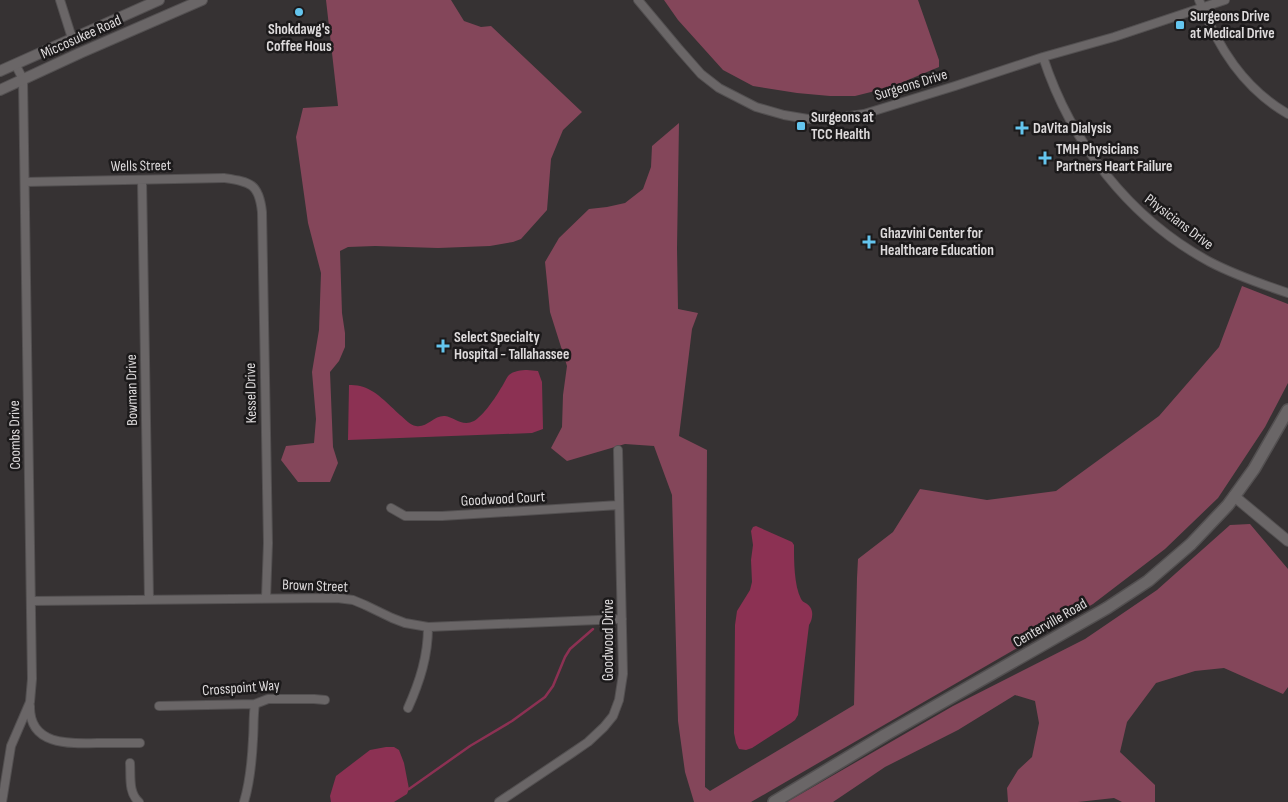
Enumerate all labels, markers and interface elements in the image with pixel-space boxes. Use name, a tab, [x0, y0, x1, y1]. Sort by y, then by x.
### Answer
marker: Shokdawg's Coffee Hous	[293, 6, 305, 18]
place label: Surgeons Drive at Medical Drive	[1190, 7, 1275, 43]
street label: Miccosukee Road	[38, 11, 124, 63]
marker: Surgeons Drive at Medical Drive	[1174, 19, 1186, 31]
place label: Shokdawg's Coffee Hous	[266, 20, 332, 56]
street label: Surgeons Drive	[872, 65, 950, 105]
place label: Surgeons at TCC Health	[811, 108, 874, 144]
place label: DaVita Dialysis	[1033, 119, 1112, 138]
marker: Surgeons at TCC Health	[795, 120, 807, 132]
marker: DaVita Dialysis	[1015, 121, 1029, 135]
place label: TMH Physicians Partners Heart Failure	[1056, 140, 1172, 176]
marker: TMH Physicians Partners Heart Failure	[1038, 151, 1052, 165]
street label: Wells Street	[111, 156, 172, 176]
street label: Physicians Drive	[1141, 190, 1217, 254]
place label: Ghazvini Center for Healthcare Education	[880, 224, 994, 260]
marker: Ghazvini Center for Healthcare Education	[862, 235, 876, 249]
place label: Select Specialty Hospital - Tallahassee	[454, 328, 569, 364]
marker: Select Specialty Hospital - Tallahassee	[436, 339, 450, 353]
street label: Bowman Drive	[122, 354, 142, 426]
street label: Kessel Drive	[241, 363, 261, 423]
street label: Coombs Drive	[5, 400, 25, 470]
street label: Goodwood Court	[460, 487, 546, 511]
street label: Brown Street	[282, 575, 349, 597]
street label: Centerville Road	[1010, 594, 1090, 652]
street label: Goodwood Drive	[599, 599, 618, 681]
street label: Crosspoint Way	[202, 676, 281, 700]

